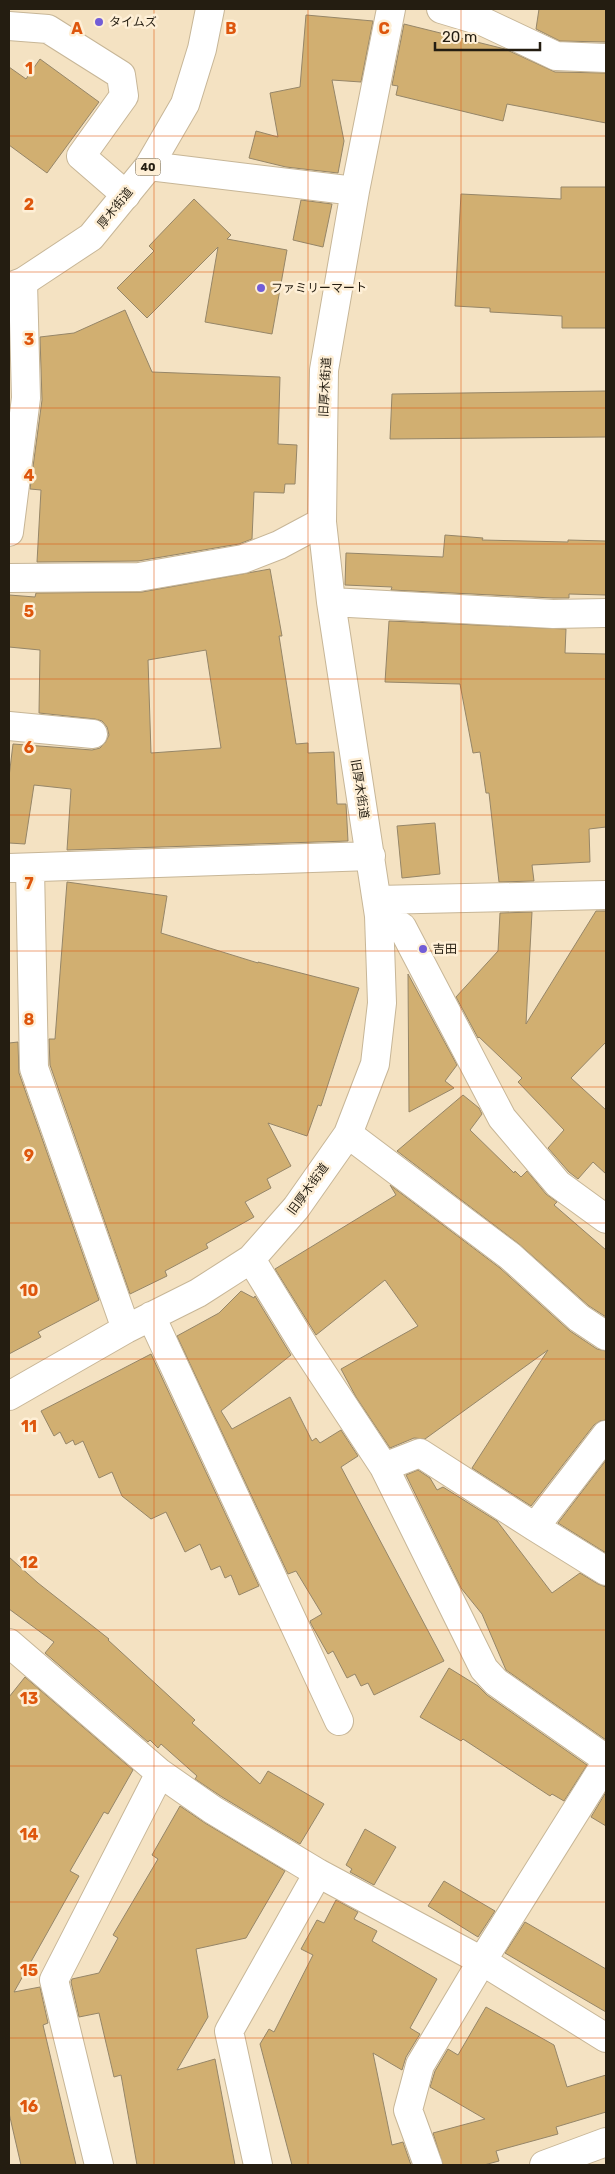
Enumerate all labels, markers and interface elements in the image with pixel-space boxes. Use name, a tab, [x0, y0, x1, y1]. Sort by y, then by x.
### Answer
place label: タイムズ	[109, 15, 157, 29]
marker: タイムズ	[93, 16, 105, 28]
text: A	[71, 19, 83, 38]
text: B	[225, 19, 237, 38]
text: C	[378, 19, 390, 38]
scale bar	[435, 20, 540, 52]
text: 20 m	[442, 28, 477, 46]
text: 1	[25, 59, 33, 78]
road number: 40	[136, 158, 160, 176]
street label: 厚木街道	[94, 185, 136, 231]
text: 2	[24, 195, 34, 214]
place label: ファミリーマート	[271, 281, 367, 295]
marker: ファミリーマート	[255, 282, 267, 294]
text: 3	[24, 330, 34, 349]
street label: 旧厚木街道	[316, 357, 334, 417]
text: 4	[24, 466, 35, 485]
text: 5	[24, 602, 34, 621]
text: 6	[24, 738, 34, 757]
street label: 旧厚木街道	[348, 758, 372, 820]
text: 7	[24, 874, 34, 893]
place label: 吉田	[433, 942, 457, 956]
marker: 吉田	[417, 943, 429, 955]
text: 8	[24, 1010, 35, 1029]
text: 9	[24, 1146, 34, 1165]
street label: 旧厚木街道	[285, 1161, 331, 1217]
text: 10	[20, 1281, 39, 1300]
text: 11	[21, 1417, 37, 1436]
text: 12	[20, 1553, 38, 1572]
text: 13	[20, 1689, 38, 1708]
text: 14	[20, 1825, 39, 1844]
text: 15	[20, 1961, 38, 1980]
text: 16	[20, 2097, 38, 2116]

